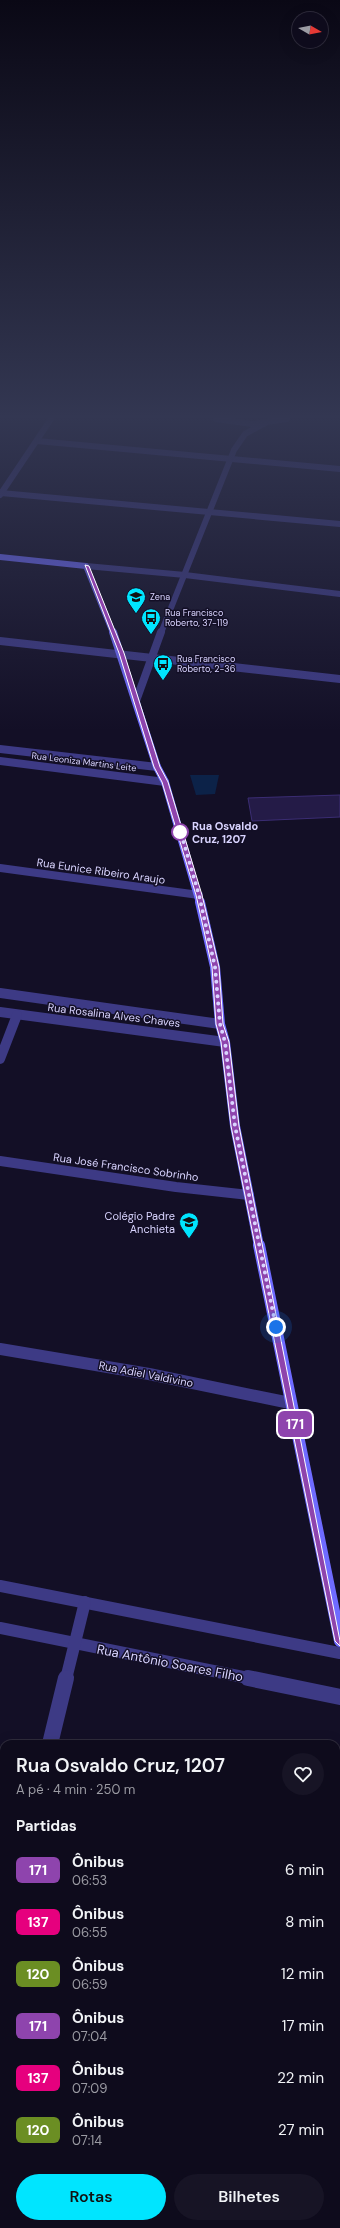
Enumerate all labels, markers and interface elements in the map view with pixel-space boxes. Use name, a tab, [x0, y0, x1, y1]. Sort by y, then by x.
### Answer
north arrow	[292, 12, 328, 48]
map controls	[292, 12, 328, 48]
school or university icon: Zena	[125, 586, 147, 614]
place label: Zena	[150, 591, 170, 603]
bus stop icon: Rua Francisco Roberto, 37-119	[140, 607, 162, 635]
place label: Rua Francisco Roberto, 37-119	[165, 607, 228, 629]
bus stop icon: Rua Francisco Roberto, 2-36	[152, 653, 174, 681]
place label: Rua Francisco Roberto, 2-36	[177, 653, 236, 675]
street label: Rua Leoniza Martins Leite	[31, 750, 137, 774]
place label: Rua Osvaldo Cruz, 1207	[192, 819, 258, 846]
marker: Rua Osvaldo Cruz, 1207	[171, 823, 189, 841]
street label: Rua Eunice Ribeiro Araujo	[36, 855, 166, 887]
street label: Rua Rosalina Alves Chaves	[47, 1000, 181, 1030]
street label: Rua José Francisco Sobrinho	[52, 1150, 200, 1184]
place label: Colégio Padre Anchieta	[105, 1209, 175, 1236]
school or university icon: Colégio Padre Anchieta	[178, 1211, 200, 1239]
your location	[266, 1317, 286, 1337]
street label: Rua Adiel Valdivino	[98, 1358, 194, 1390]
line badge: 171	[272, 1411, 318, 1437]
text: 171	[286, 1415, 304, 1433]
street label: Rua Antônio Soares Filho	[95, 1640, 245, 1686]
text: Rua Osvaldo Cruz, 1207	[16, 1753, 225, 1778]
button: heart	[282, 1753, 324, 1795]
text: A pé · 4 min · 250 m	[16, 1781, 135, 1798]
text: Partidas	[16, 1816, 77, 1836]
text: Ônibus	[72, 1852, 124, 1872]
text: 6 min	[285, 1860, 324, 1880]
text: 171	[29, 1861, 47, 1879]
text: 06:53	[72, 1872, 107, 1889]
text: Ônibus	[72, 1904, 124, 1924]
text: 8 min	[285, 1912, 324, 1932]
text: 137	[28, 1913, 48, 1931]
text: 06:55	[72, 1924, 108, 1941]
text: Ônibus	[72, 1956, 124, 1976]
text: 12 min	[281, 1964, 324, 1984]
text: 120	[27, 1965, 49, 1983]
text: 06:59	[72, 1976, 107, 1993]
text: Ônibus	[72, 2008, 124, 2028]
text: 17 min	[282, 2016, 324, 2036]
text: 171	[29, 2017, 47, 2035]
text: 07:04	[72, 2028, 107, 2045]
text: Ônibus	[72, 2060, 124, 2080]
text: 22 min	[277, 2068, 324, 2088]
text: 137	[28, 2069, 48, 2087]
text: 07:09	[72, 2080, 107, 2097]
text: Ônibus	[72, 2112, 124, 2132]
text: 27 min	[278, 2120, 324, 2140]
text: 120	[27, 2121, 49, 2139]
text: 07:14	[72, 2132, 102, 2149]
button: Rotas	[16, 2174, 166, 2220]
button: Bilhetes	[174, 2174, 324, 2220]

